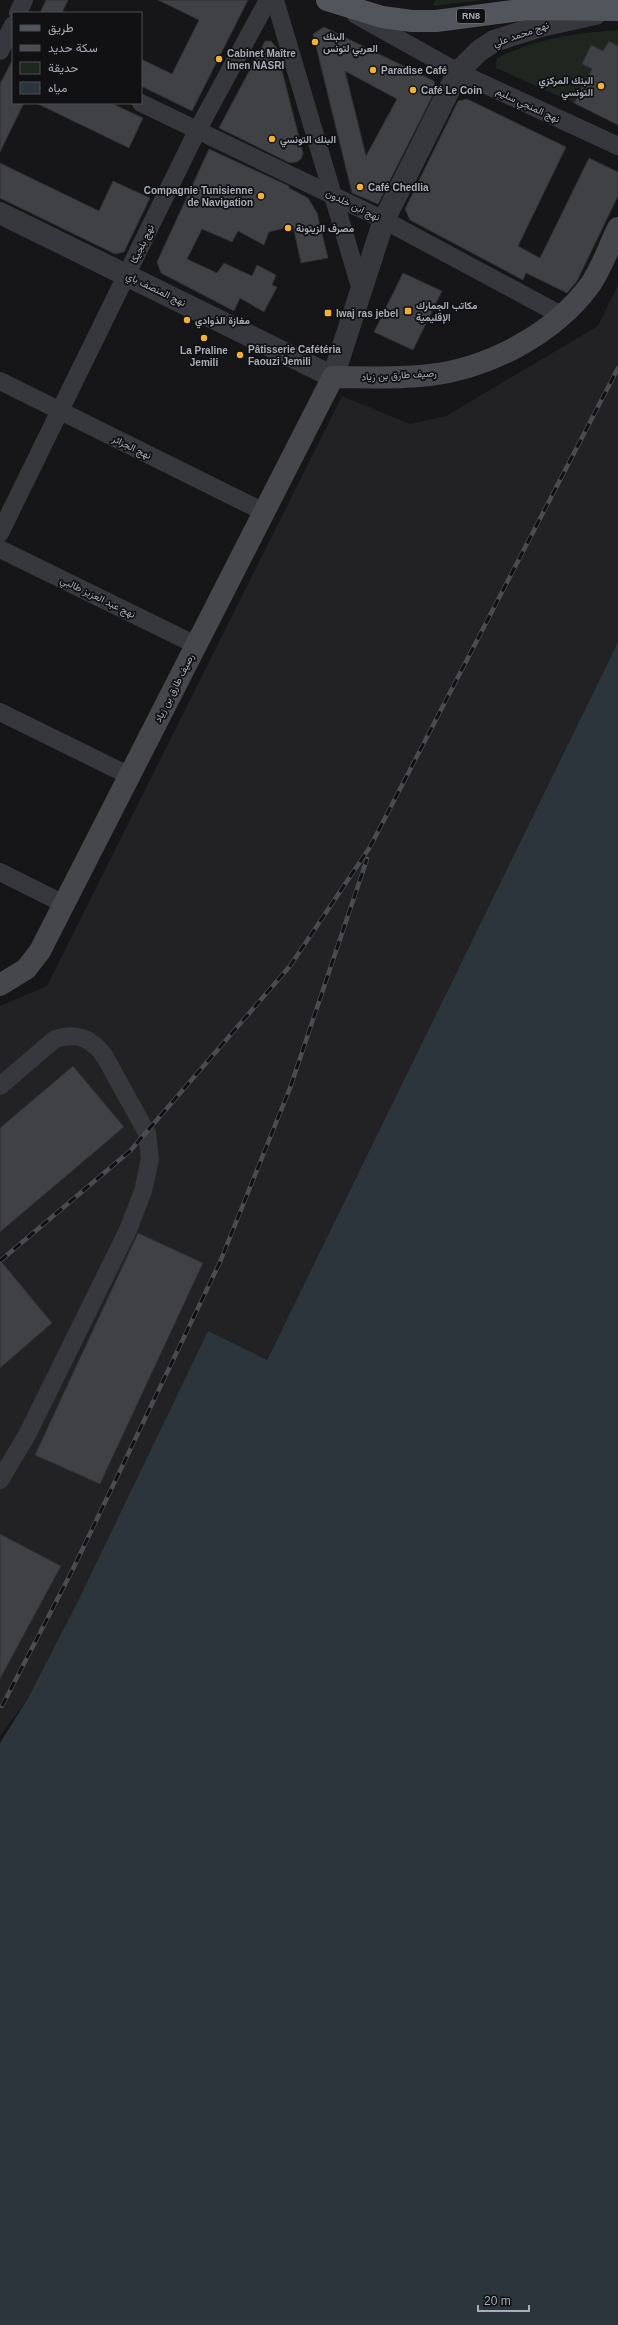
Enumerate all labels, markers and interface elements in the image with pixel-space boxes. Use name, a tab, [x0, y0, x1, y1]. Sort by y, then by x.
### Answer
road number: RN8	[457, 9, 485, 23]
legend	[12, 12, 142, 104]
street label: نهج محمد علي	[492, 19, 551, 52]
text: طريق	[48, 21, 74, 36]
place label: البنك العربي لتونس	[323, 31, 378, 57]
marker: البنك العربي لتونس	[310, 37, 320, 47]
text: سكة حديد	[48, 41, 98, 55]
place label: Cabinet Maître Imen NASRI	[227, 48, 296, 71]
marker: Cabinet Maître Imen NASRI	[214, 54, 224, 64]
text: حديقة	[48, 61, 78, 75]
marker: Paradise Café	[368, 65, 378, 75]
place label: Paradise Café	[381, 65, 448, 76]
place label: البنك المركزي التونسي	[538, 75, 593, 101]
text: مياه	[48, 81, 67, 95]
marker: البنك المركزي التونسي	[596, 81, 606, 91]
marker: Café Le Coin	[408, 85, 418, 95]
place label: Café Le Coin	[421, 85, 482, 96]
street label: نهج المنجي سليم	[493, 85, 562, 127]
marker: البنك التونسي	[267, 134, 277, 144]
place label: البنك التونسي	[280, 134, 336, 148]
marker: Café Chedlia	[355, 182, 365, 192]
place label: Café Chedlia	[368, 182, 429, 193]
place label: Compagnie Tunisienne de Navigation	[144, 185, 253, 208]
street label: نهج ابن خلدون	[324, 187, 382, 224]
marker: Compagnie Tunisienne de Navigation	[256, 191, 266, 201]
street label: نهج بلجيكا	[128, 223, 157, 266]
marker: مصرف الزيتونة	[283, 223, 293, 233]
place label: مصرف الزيتونة	[296, 223, 355, 235]
street label: نهج المنصف باي	[123, 270, 188, 311]
place label: مكاتب الجمارك الإقليمية	[416, 300, 478, 324]
marker: مكاتب الجمارك الإقليمية	[403, 306, 413, 316]
marker: lwaj ras jebel	[323, 308, 333, 318]
place label: lwaj ras jebel	[336, 308, 398, 319]
marker: مغازة الذوادي	[182, 315, 192, 325]
place label: مغازة الذوادي	[195, 315, 250, 329]
marker: La Praline Jemili	[199, 333, 209, 343]
place label: Pâtisserie Cafétéria Faouzi Jemili	[248, 344, 341, 367]
place label: La Praline Jemili	[180, 345, 228, 368]
marker: Pâtisserie Cafétéria Faouzi Jemili	[235, 350, 245, 360]
street label: رصيف طارق بن زياد	[361, 368, 437, 383]
street label: نهج الجزائر	[109, 432, 153, 462]
street label: نهج عبد العزيز طالبي	[57, 574, 137, 623]
street label: رصيف طارق بن زياد	[152, 652, 197, 725]
scale bar	[478, 2287, 529, 2313]
text: 20 m	[484, 2294, 511, 2308]

